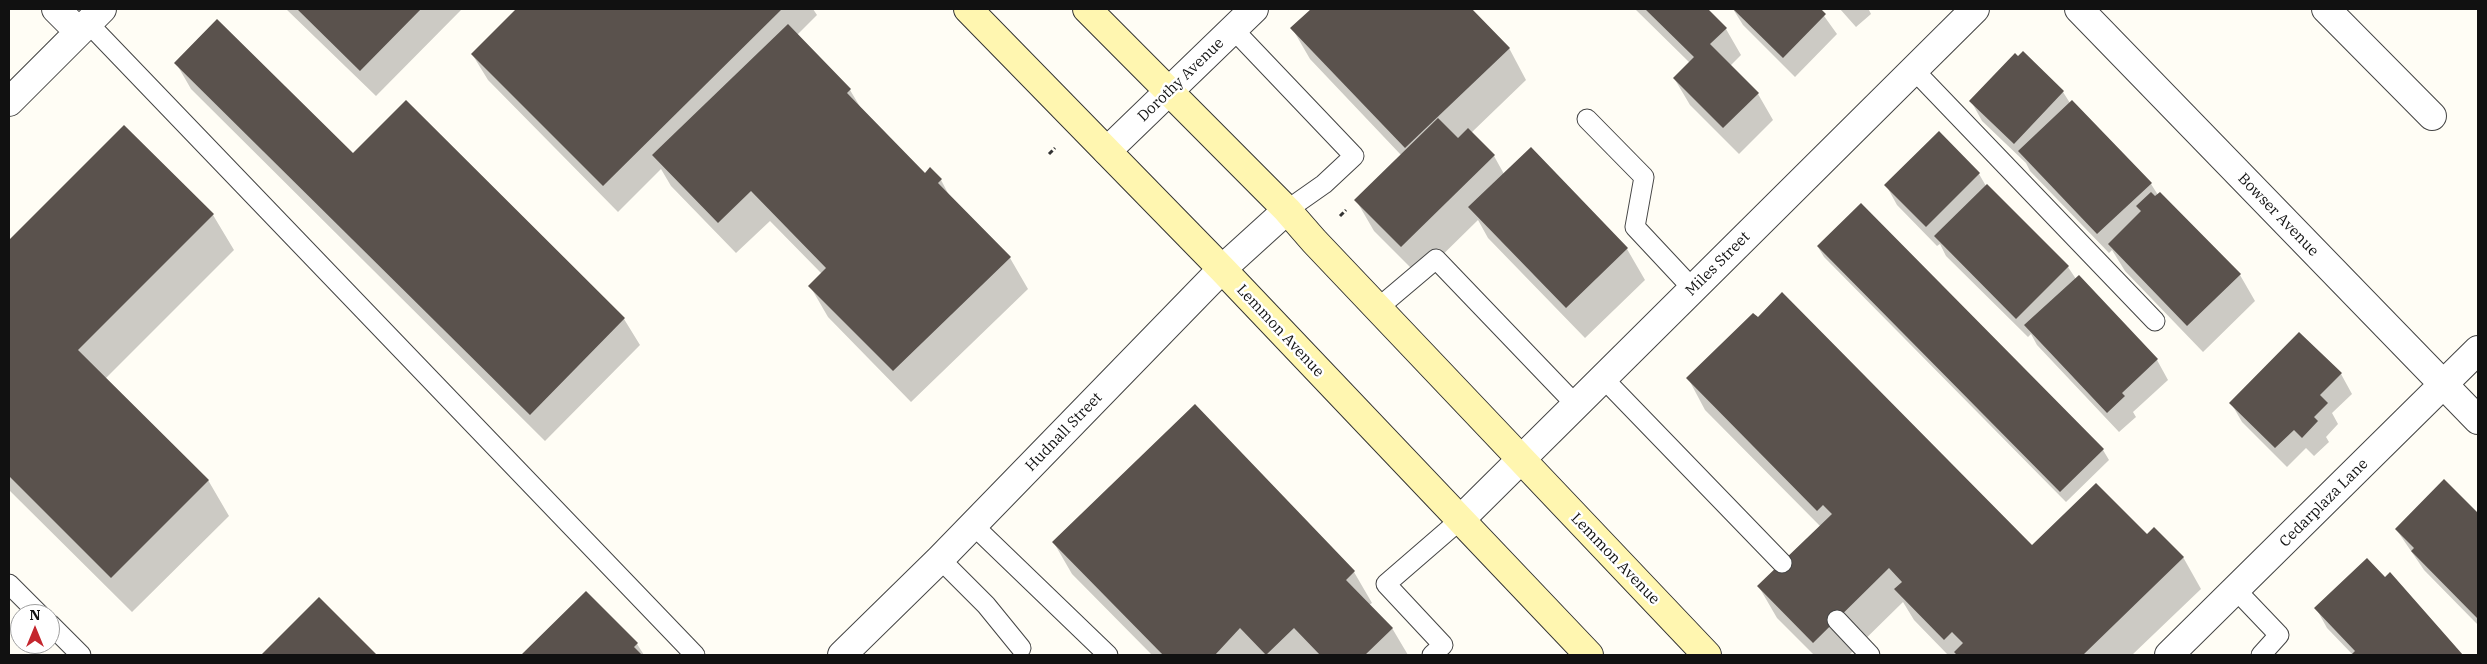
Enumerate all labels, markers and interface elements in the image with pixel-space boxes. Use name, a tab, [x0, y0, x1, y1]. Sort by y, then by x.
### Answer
street label: Dorothy Avenue	[1134, 34, 1228, 126]
street label: Bowser Avenue	[2234, 170, 2322, 260]
street label: Miles Street	[1682, 228, 1754, 300]
street label: Lemmon Avenue	[1233, 281, 1327, 381]
street label: Hudnall Street	[1022, 389, 1106, 475]
street label: Cedarplaza Lane	[2276, 455, 2372, 551]
street label: Lemmon Avenue	[1567, 510, 1663, 608]
north arrow	[10, 604, 60, 654]
text: N	[29, 606, 41, 624]

